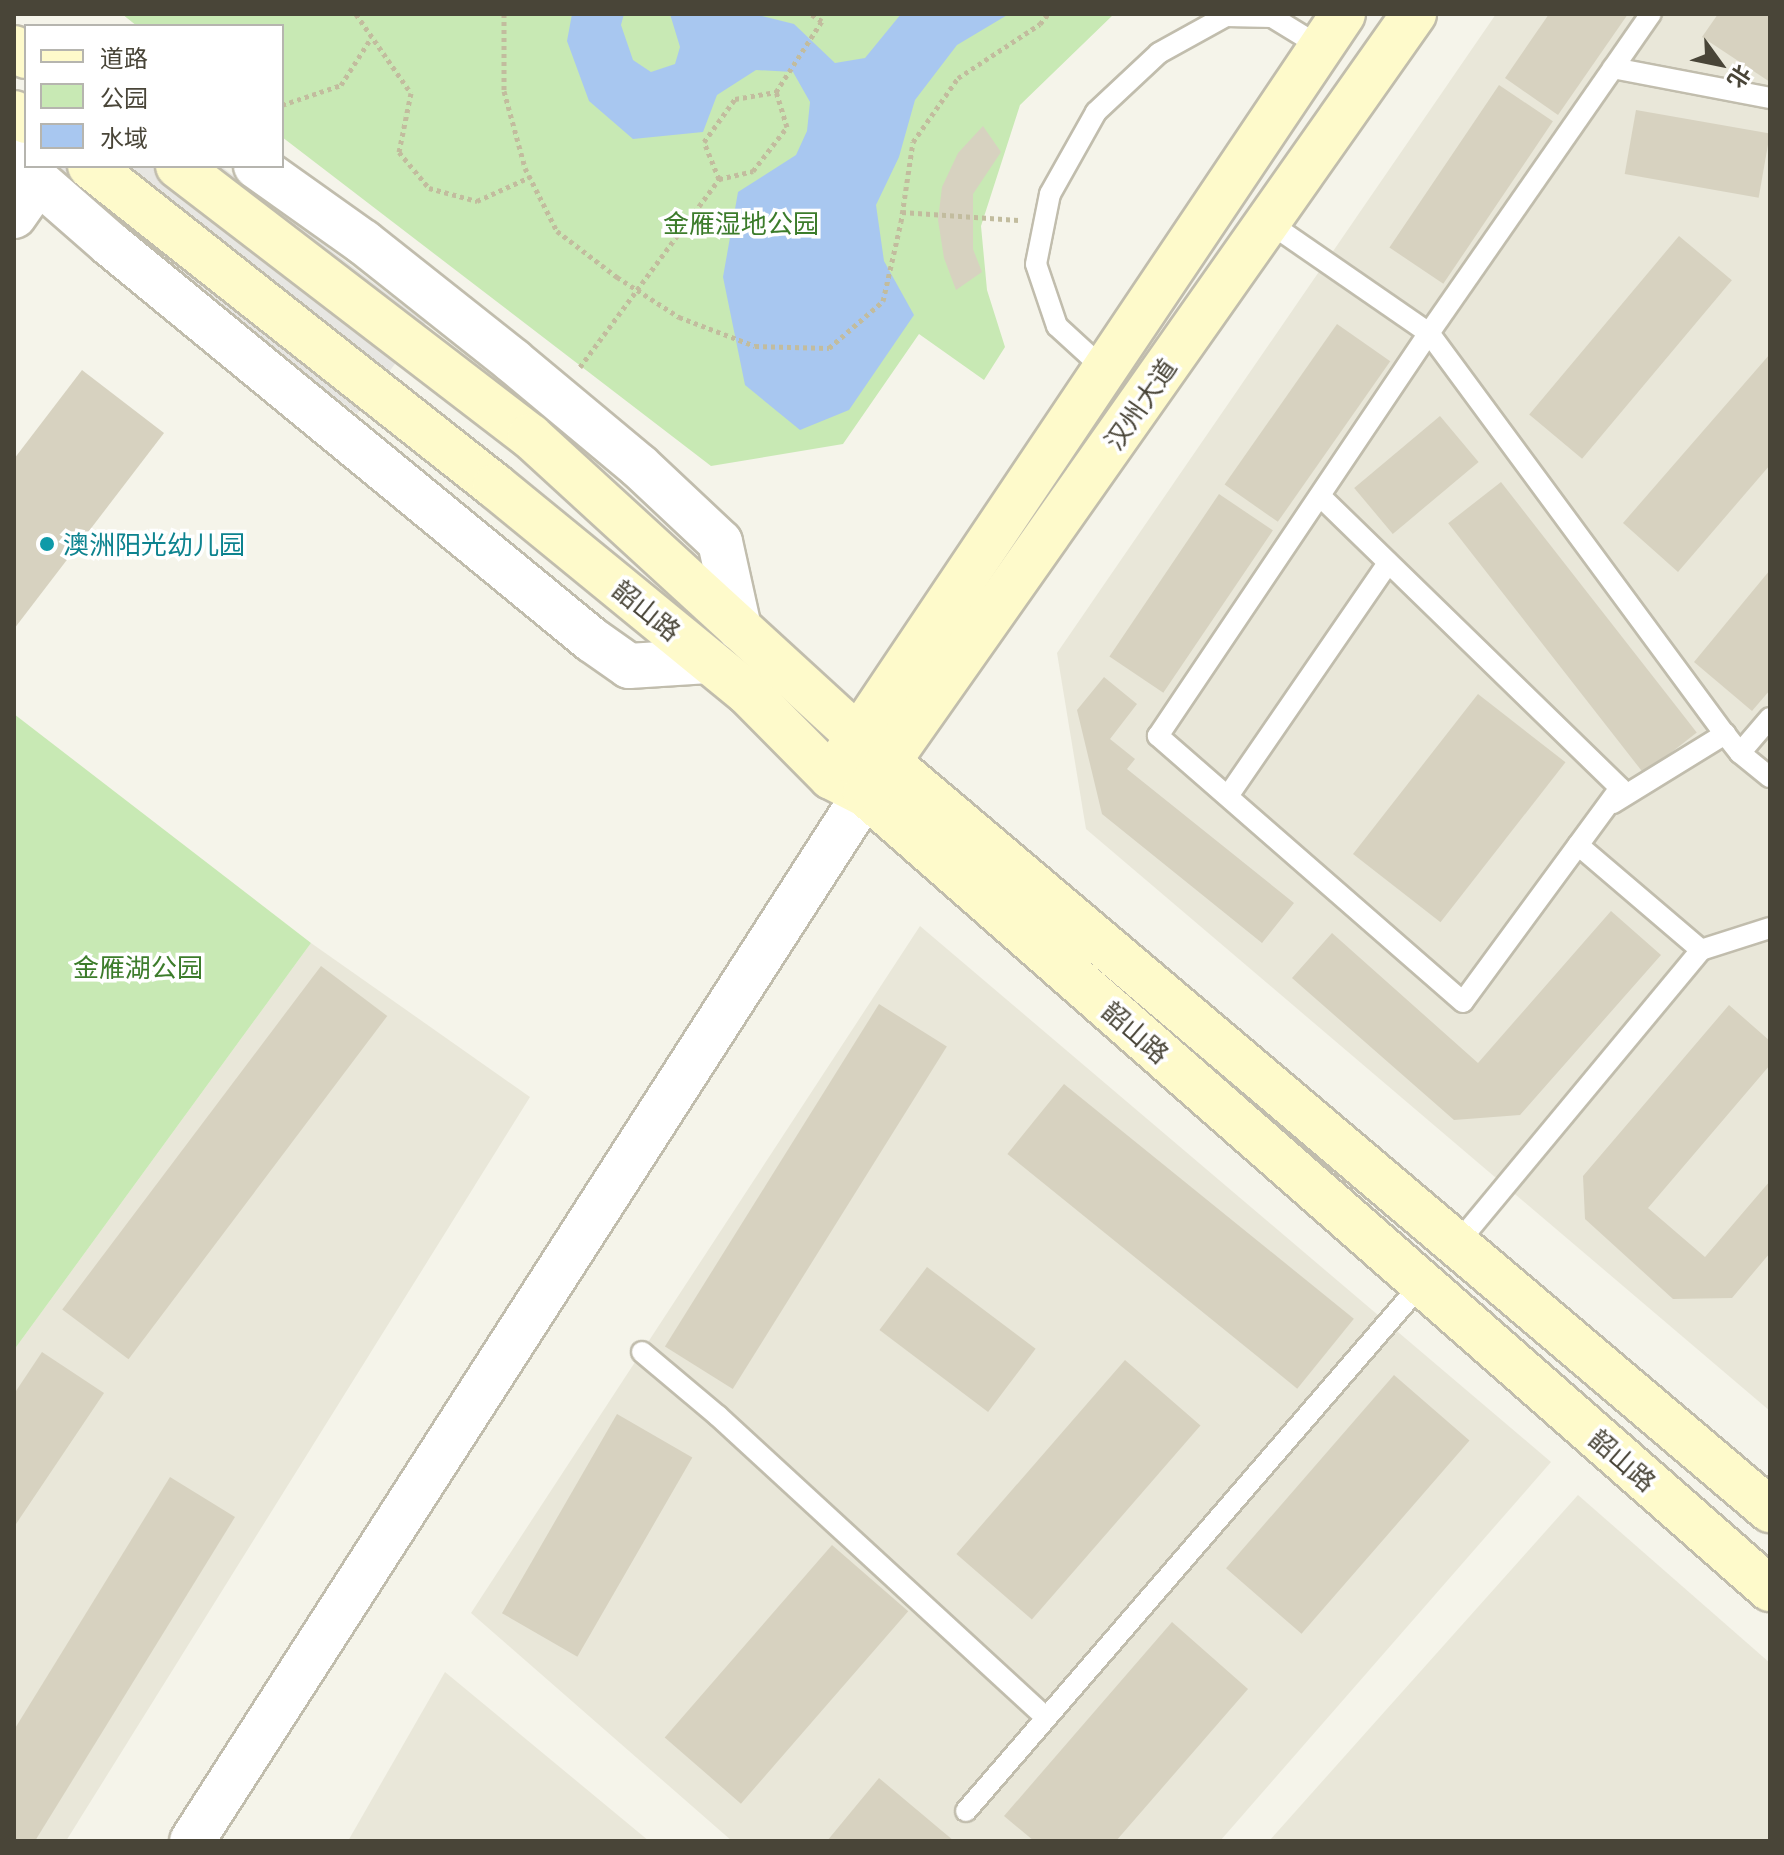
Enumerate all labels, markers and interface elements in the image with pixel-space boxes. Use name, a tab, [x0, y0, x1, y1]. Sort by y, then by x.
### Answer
legend	[24, 24, 284, 168]
north arrow	[1680, 24, 1760, 104]
text: 道路	[100, 43, 148, 72]
text: 北	[1723, 61, 1757, 93]
text: 公园	[100, 83, 148, 112]
text: 水域	[100, 123, 148, 152]
park label: 金雁湿地公园	[663, 207, 819, 239]
street label: 汉州大道	[1097, 352, 1183, 456]
place label: 澳洲阳光幼儿园	[63, 528, 245, 560]
marker: 澳洲阳光幼儿园	[38, 535, 56, 553]
street label: 韶山路	[607, 573, 687, 647]
park label: 金雁湖公园	[73, 951, 203, 983]
street label: 韶山路	[1096, 995, 1176, 1069]
street label: 韶山路	[1583, 1423, 1663, 1497]

